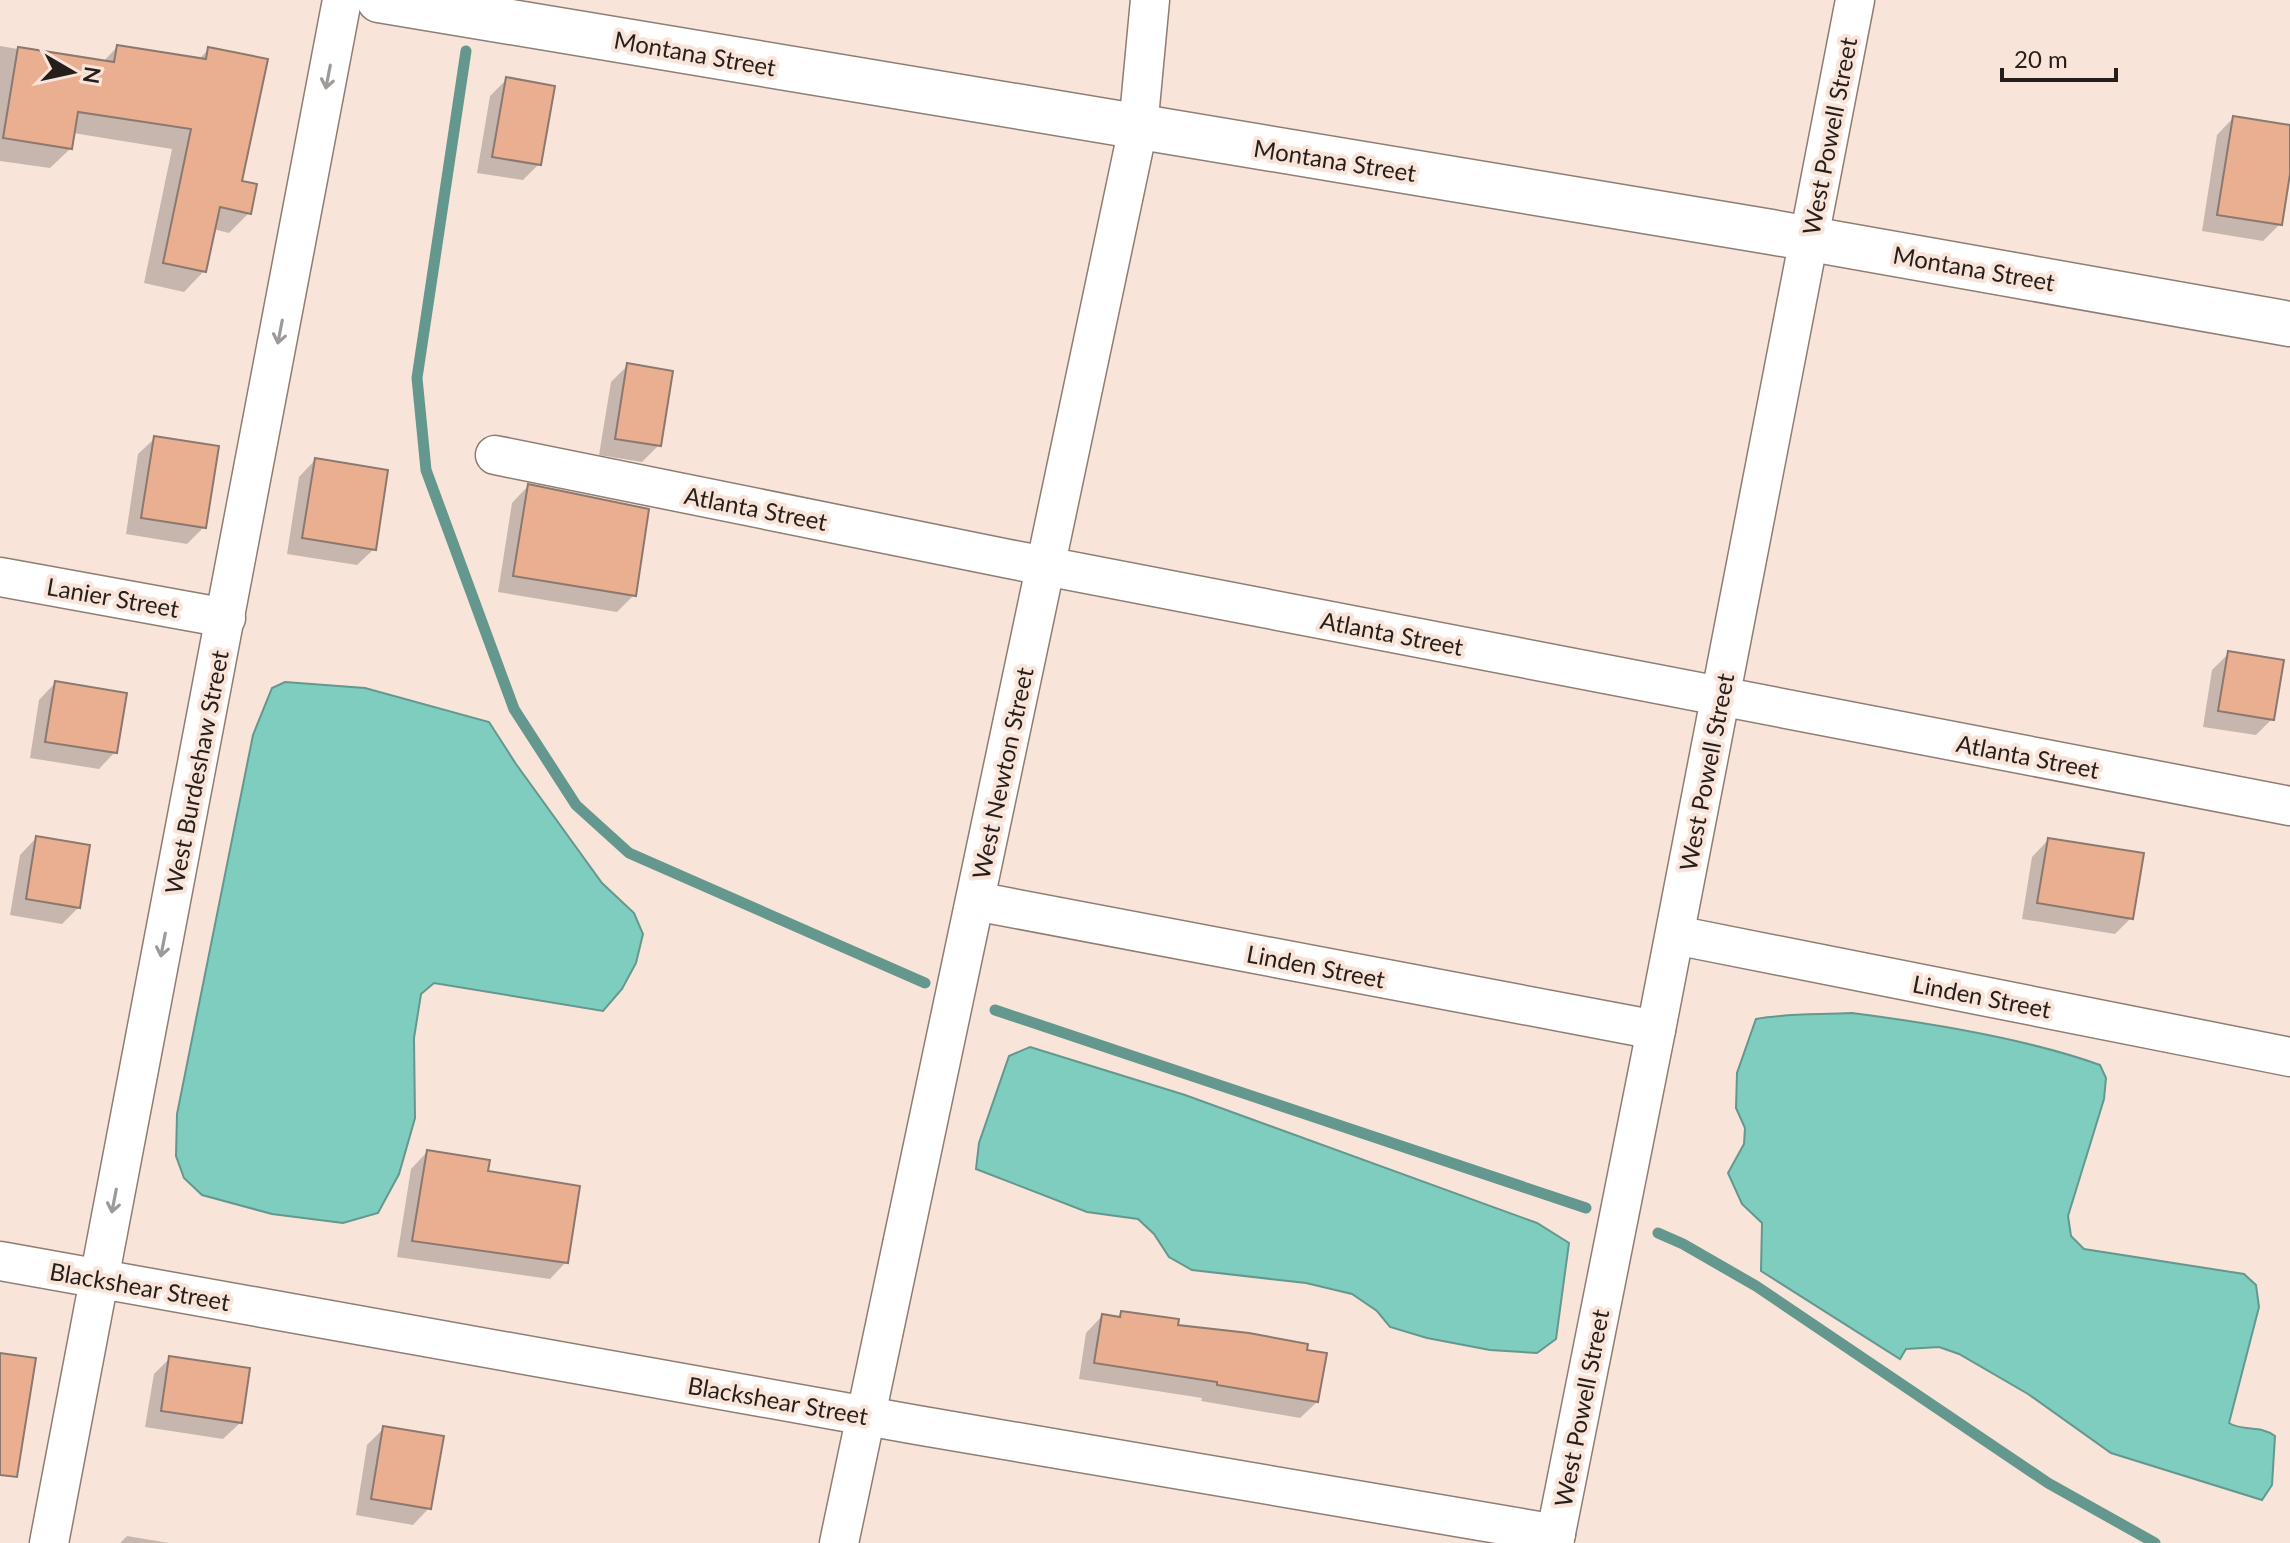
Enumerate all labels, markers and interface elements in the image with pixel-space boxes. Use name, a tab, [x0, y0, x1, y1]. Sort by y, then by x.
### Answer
street label: Montana Street	[612, 24, 779, 82]
north arrow	[32, 32, 112, 112]
scale bar	[2002, 32, 2116, 82]
street label: West Powell Street	[1796, 34, 1862, 237]
text: 20 m	[2014, 44, 2068, 73]
one-way arrow	[319, 63, 334, 89]
text: N	[78, 65, 107, 86]
street label: Montana Street	[1252, 133, 1419, 187]
street label: Montana Street	[1891, 239, 2058, 297]
one-way arrow	[271, 319, 286, 344]
street label: Atlanta Street	[682, 480, 830, 536]
street label: Lanier Street	[45, 571, 182, 623]
street label: Atlanta Street	[1318, 605, 1466, 661]
street label: West Burdeshaw Street	[158, 647, 234, 896]
street label: West Newton Street	[965, 664, 1039, 881]
street label: West Powell Street	[1673, 670, 1739, 873]
street label: Atlanta Street	[1954, 728, 2102, 784]
one-way arrow	[155, 932, 170, 957]
street label: Linden Street	[1244, 938, 1388, 994]
street label: Linden Street	[1910, 968, 2054, 1024]
one-way arrow	[106, 1187, 121, 1213]
street label: Blackshear Street	[48, 1256, 233, 1316]
street label: West Powell Street	[1548, 1306, 1614, 1509]
street label: Blackshear Street	[686, 1370, 871, 1430]

